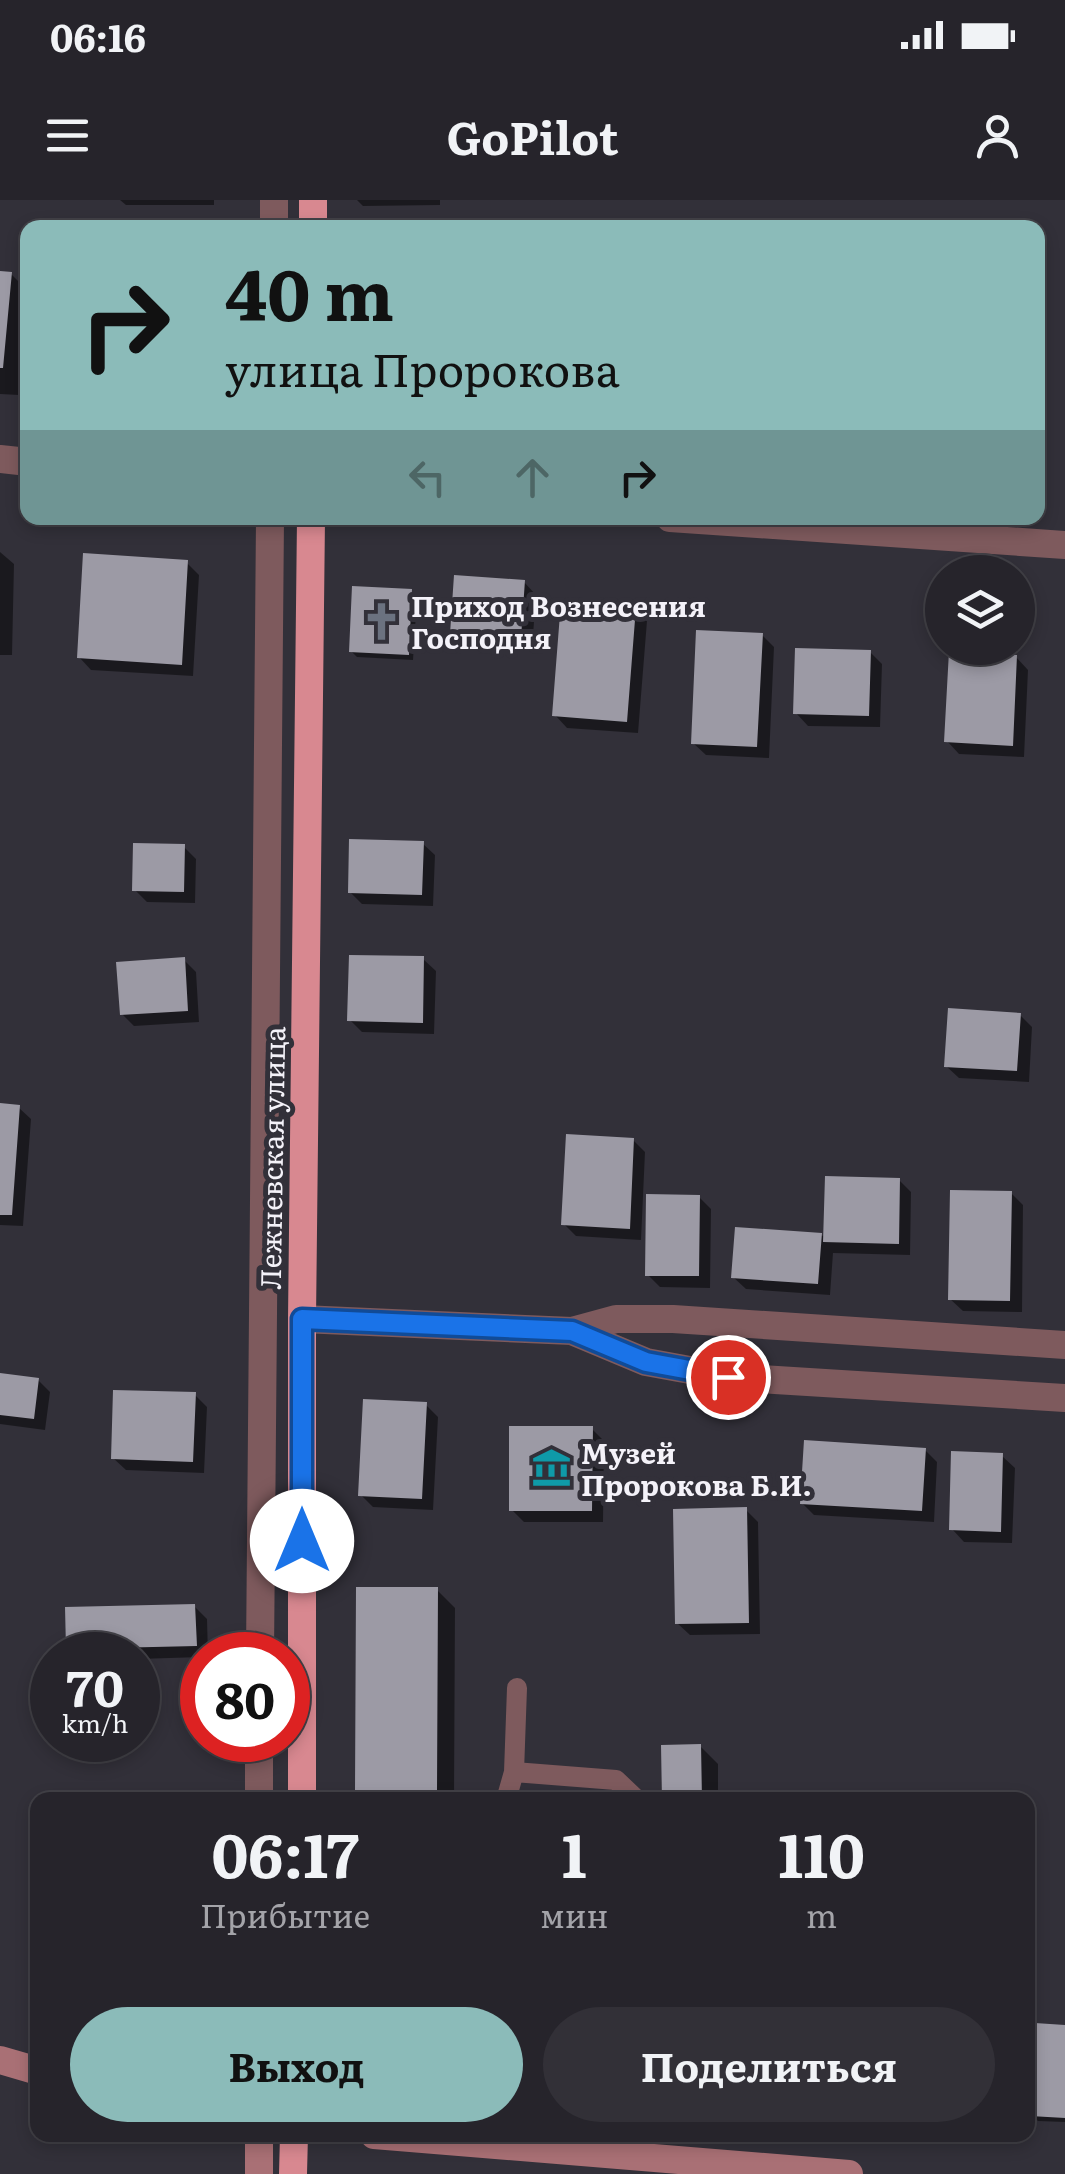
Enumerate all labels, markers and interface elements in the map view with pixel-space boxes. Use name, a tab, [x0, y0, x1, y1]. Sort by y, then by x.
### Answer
text: 06:16	[50, 7, 146, 64]
text: GoPilot	[447, 102, 618, 169]
icon: menu	[40, 108, 95, 163]
icon: person	[970, 108, 1025, 163]
text: 40 m	[225, 239, 394, 343]
icon: right	[60, 260, 190, 390]
text: улица Пророкова	[225, 334, 620, 401]
icon: left	[400, 450, 455, 505]
icon: ahead	[505, 450, 560, 505]
icon: right	[610, 450, 665, 505]
map controls	[925, 555, 1035, 665]
button: layers	[925, 555, 1035, 665]
place label: Приход Вознесения Господня	[411, 584, 706, 658]
church icon: Приход Вознесения Господня	[360, 600, 402, 642]
street label: Лежневская улица	[248, 1026, 294, 1290]
pin	[686, 1335, 771, 1420]
icon: arrive	[701, 1350, 756, 1405]
place label: Музей Пророкова Б.И.	[581, 1431, 812, 1505]
museum icon: Музей Пророкова Б.И.	[530, 1447, 572, 1489]
position arrow	[250, 1489, 354, 1593]
speed limit sign: 80	[180, 1632, 310, 1762]
text: 70	[66, 1648, 124, 1722]
text: km/h	[62, 1704, 128, 1741]
text: 06:17	[211, 1807, 359, 1896]
text: 1	[562, 1807, 587, 1896]
text: 110	[778, 1807, 865, 1896]
text: Прибытие	[200, 1890, 370, 1938]
text: мин	[540, 1890, 608, 1938]
text: m	[806, 1890, 837, 1938]
button: Выход	[70, 2007, 523, 2122]
button: Поделиться	[543, 2007, 995, 2122]

